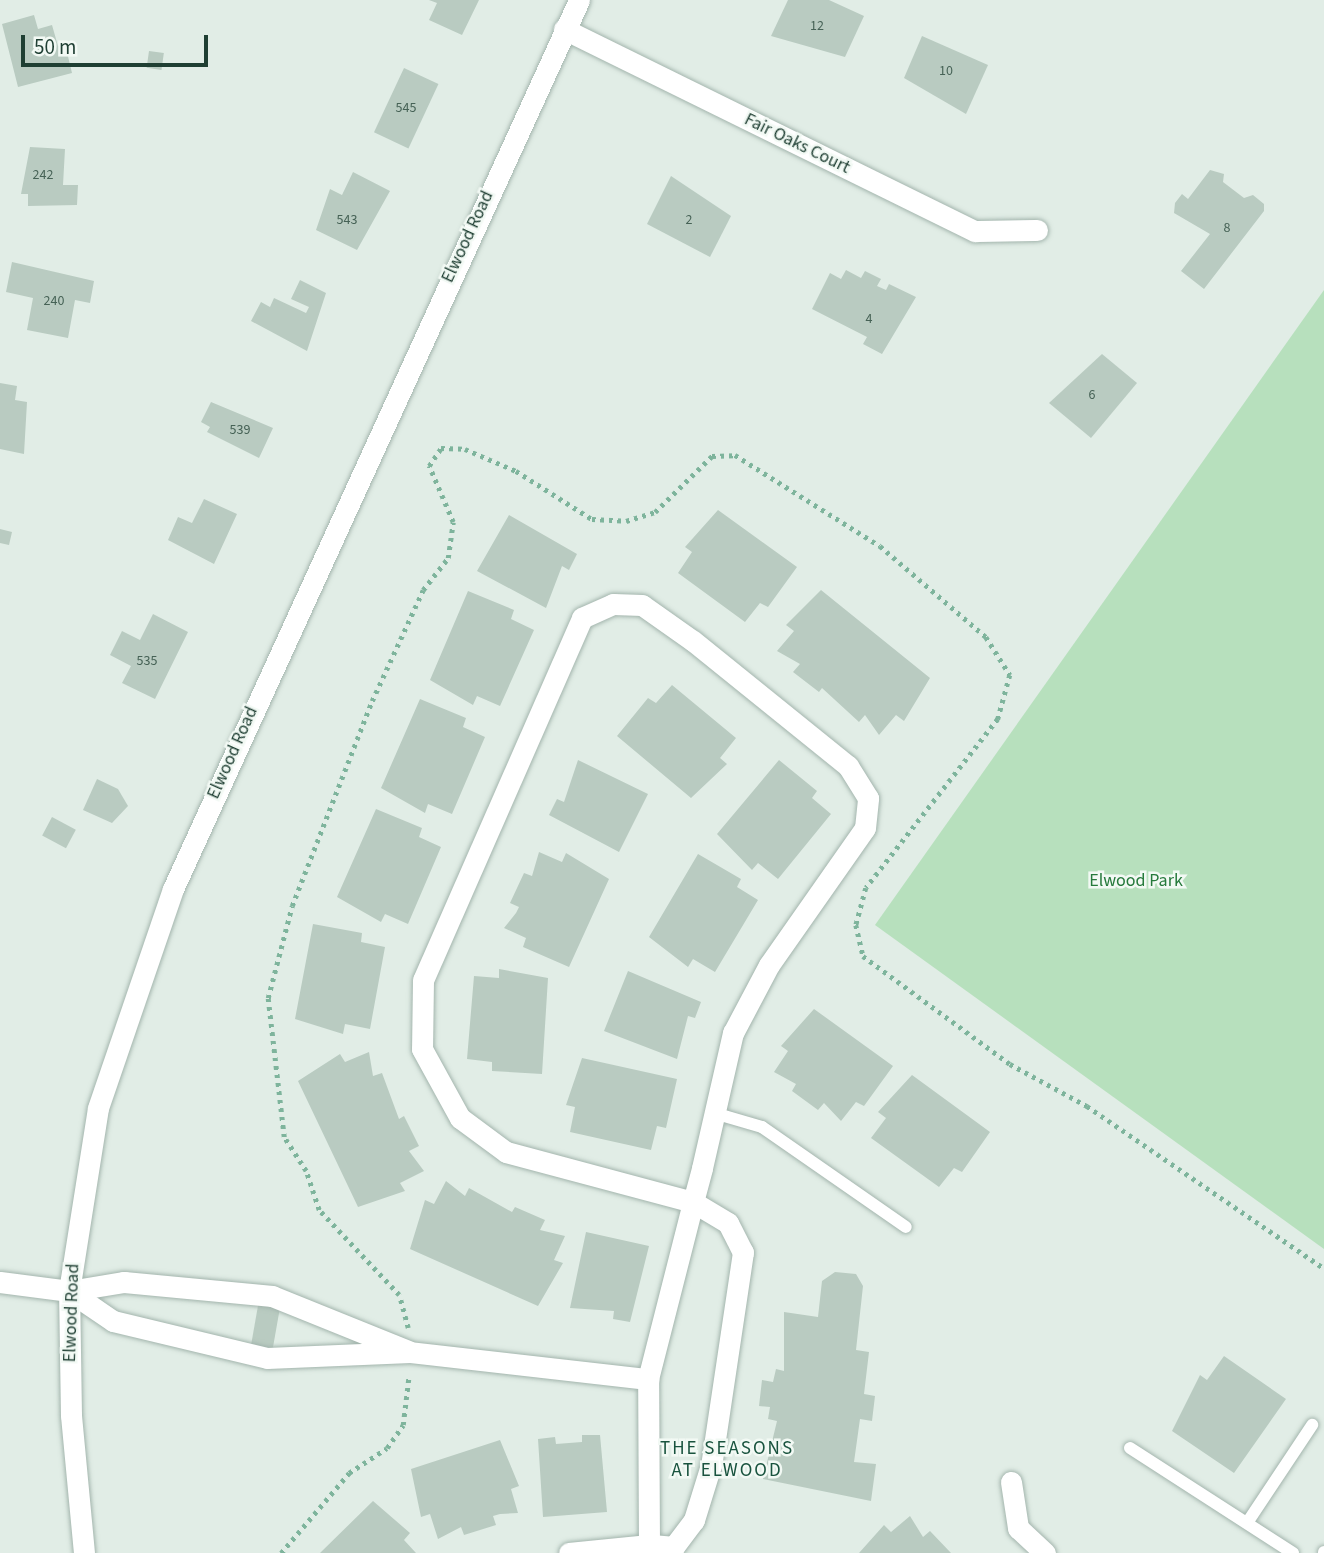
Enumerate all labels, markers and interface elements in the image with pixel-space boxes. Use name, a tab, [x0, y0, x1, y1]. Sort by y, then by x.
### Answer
house number: 12	[810, 18, 824, 34]
scale bar	[24, 21, 212, 65]
text: 50 m	[34, 32, 76, 62]
house number: 10	[939, 63, 953, 79]
house number: 545	[396, 100, 416, 116]
street label: Fair Oaks Court	[741, 109, 853, 179]
house number: 242	[33, 167, 53, 183]
street label: Elwood Road	[437, 188, 499, 286]
house number: 543	[337, 212, 357, 228]
house number: 2	[686, 212, 692, 228]
house number: 8	[1224, 220, 1230, 236]
house number: 240	[44, 293, 64, 309]
house number: 4	[866, 311, 872, 327]
house number: 6	[1089, 387, 1095, 403]
house number: 539	[230, 422, 250, 438]
house number: 535	[137, 653, 157, 669]
street label: Elwood Road	[203, 704, 263, 802]
park label: Elwood Park	[1089, 870, 1183, 892]
street label: Elwood Road	[59, 1263, 85, 1363]
district label: THE SEASONS AT ELWOOD	[661, 1438, 793, 1482]

